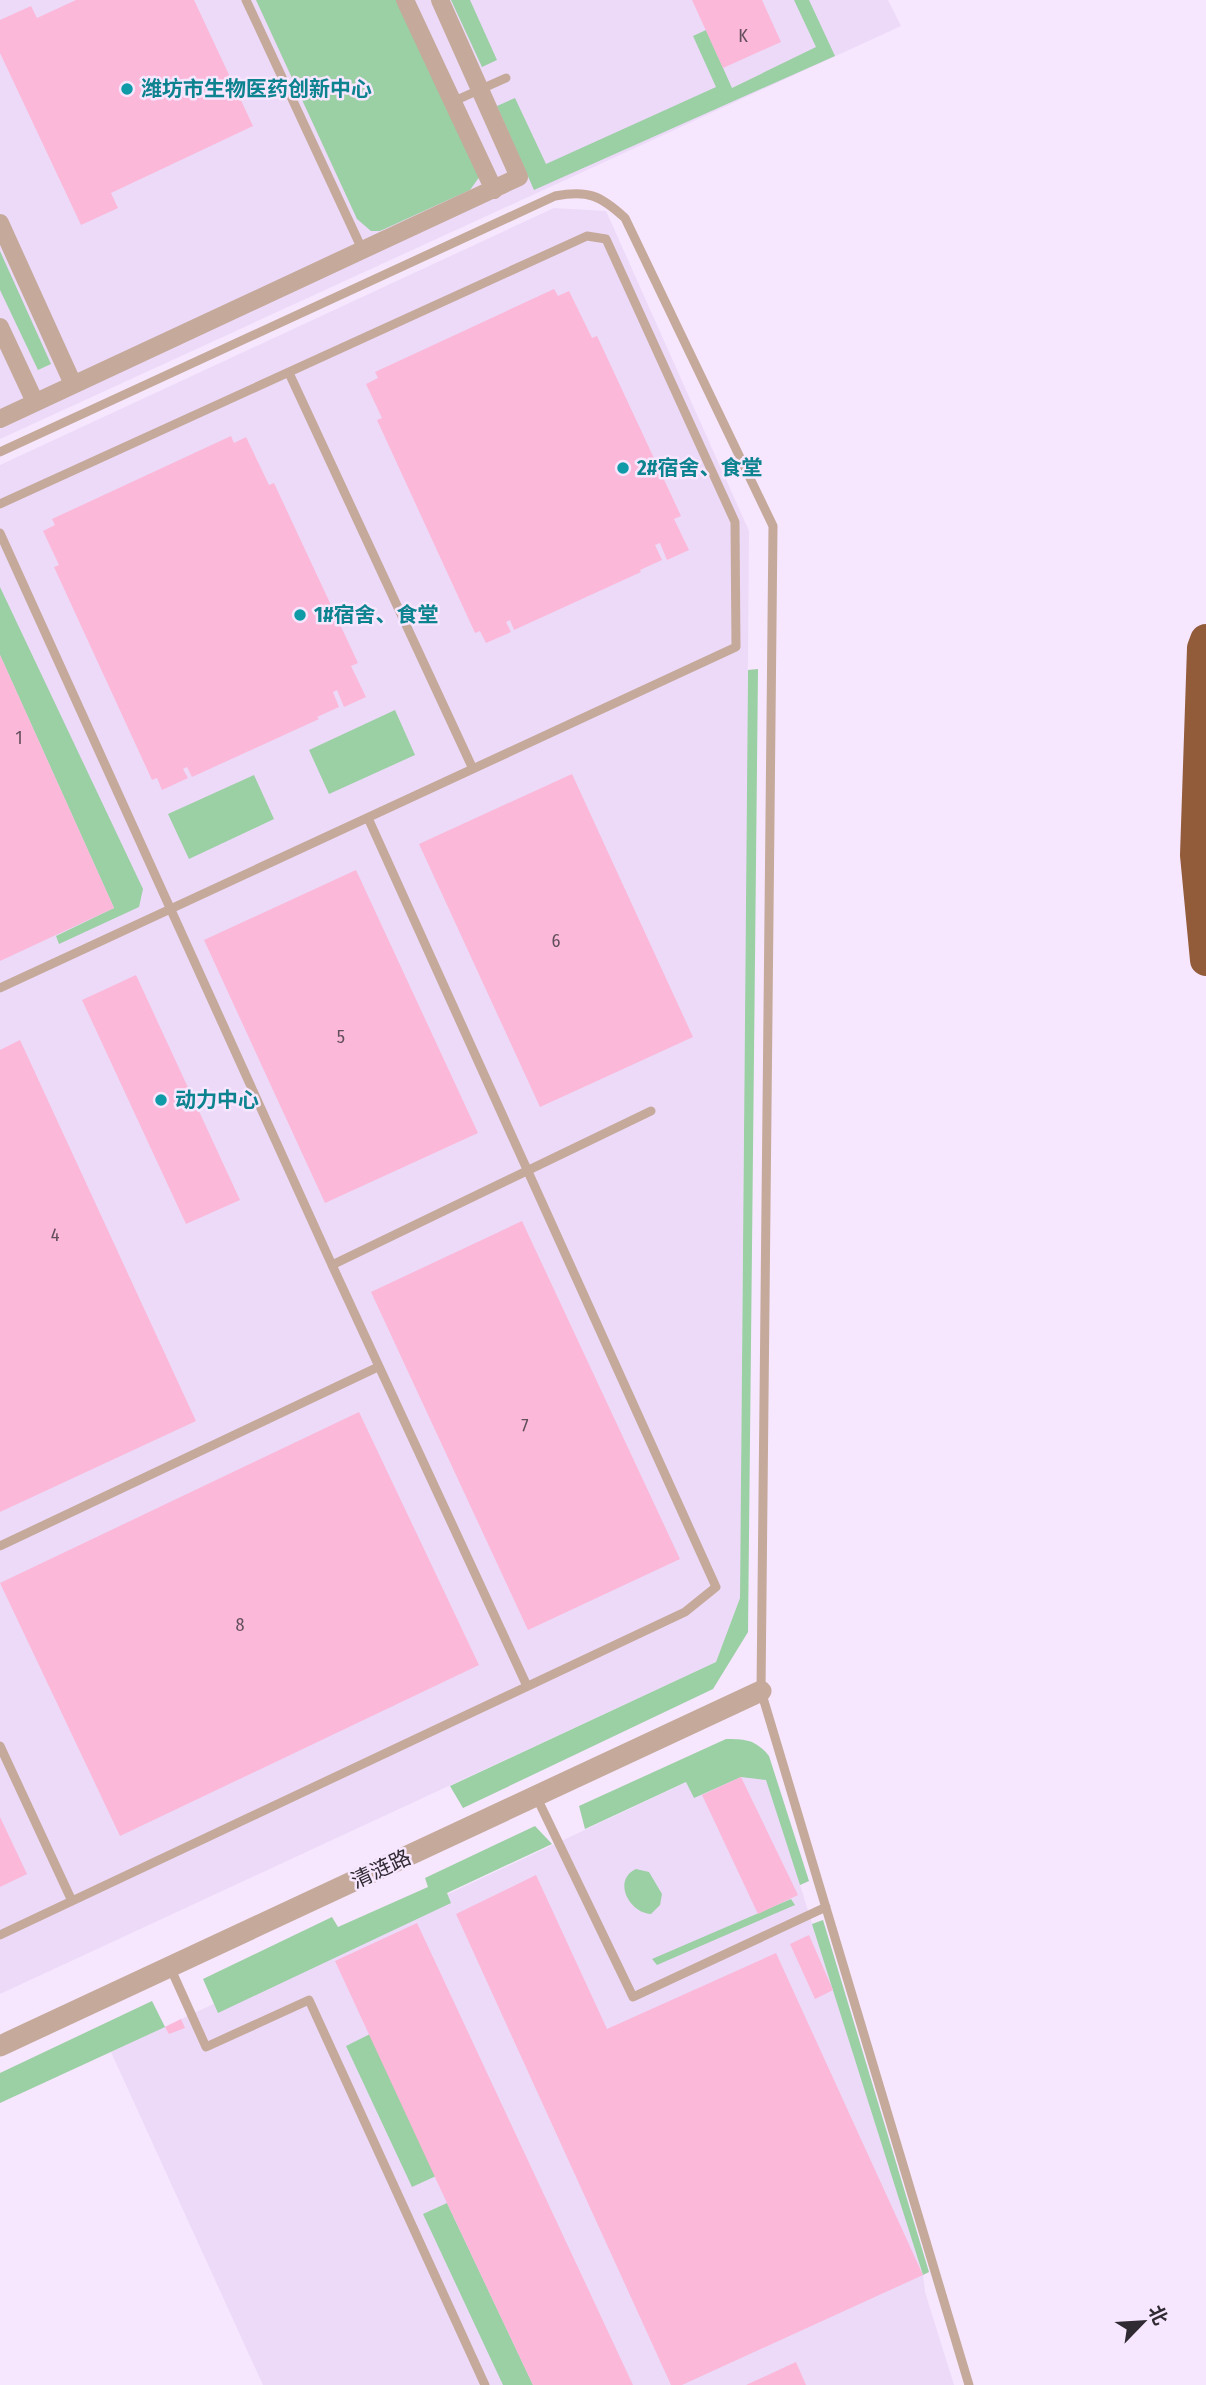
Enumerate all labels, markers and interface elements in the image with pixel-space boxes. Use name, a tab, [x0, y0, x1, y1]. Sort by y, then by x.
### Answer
house number: K	[738, 25, 748, 47]
place label: 潍坊市生物医药创新中心	[141, 76, 372, 102]
marker: 潍坊市生物医药创新中心	[119, 81, 135, 97]
place label: 2#宿舍、食堂	[636, 455, 762, 481]
marker: 2#宿舍、食堂	[615, 460, 631, 476]
place label: 1#宿舍、食堂	[314, 602, 439, 628]
marker: 1#宿舍、食堂	[292, 607, 308, 623]
house number: 1	[15, 727, 23, 749]
house number: 6	[552, 930, 561, 952]
house number: 5	[337, 1026, 345, 1048]
place label: 动力中心	[175, 1087, 259, 1113]
marker: 动力中心	[153, 1092, 169, 1108]
house number: 4	[51, 1224, 60, 1246]
house number: 7	[521, 1415, 529, 1437]
house number: 8	[236, 1614, 245, 1636]
street label: 清涟路	[347, 1844, 415, 1894]
north arrow	[1108, 2287, 1178, 2357]
text: 北	[1144, 2302, 1172, 2329]

